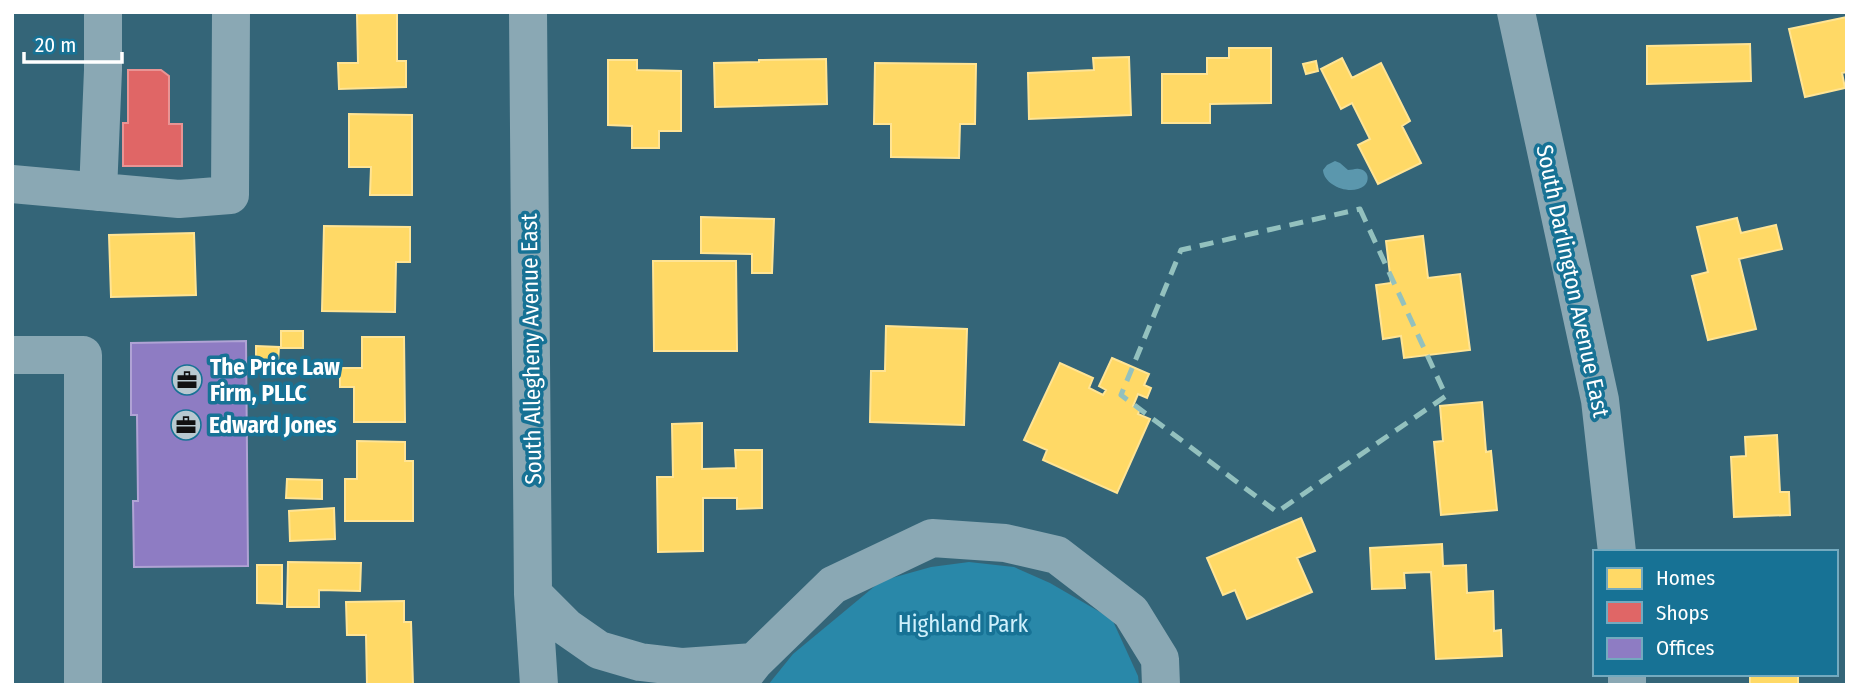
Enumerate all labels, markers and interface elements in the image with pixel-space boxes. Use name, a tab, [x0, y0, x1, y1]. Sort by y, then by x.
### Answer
scale bar	[24, 21, 122, 65]
text: 20 m	[35, 32, 76, 58]
street label: South Darlington Avenue East	[1530, 142, 1616, 420]
street label: South Allegheny Avenue East	[515, 213, 547, 485]
place label: The Price Law Firm, PLLC	[210, 353, 340, 407]
office icon: The Price Law Firm, PLLC	[170, 363, 204, 397]
office icon: Edward Jones	[169, 408, 203, 442]
place label: Edward Jones	[209, 411, 337, 439]
legend	[1593, 550, 1838, 676]
text: Homes	[1656, 565, 1715, 591]
text: Shops	[1656, 600, 1709, 626]
park label: Highland Park	[898, 610, 1029, 638]
text: Offices	[1656, 635, 1715, 661]

